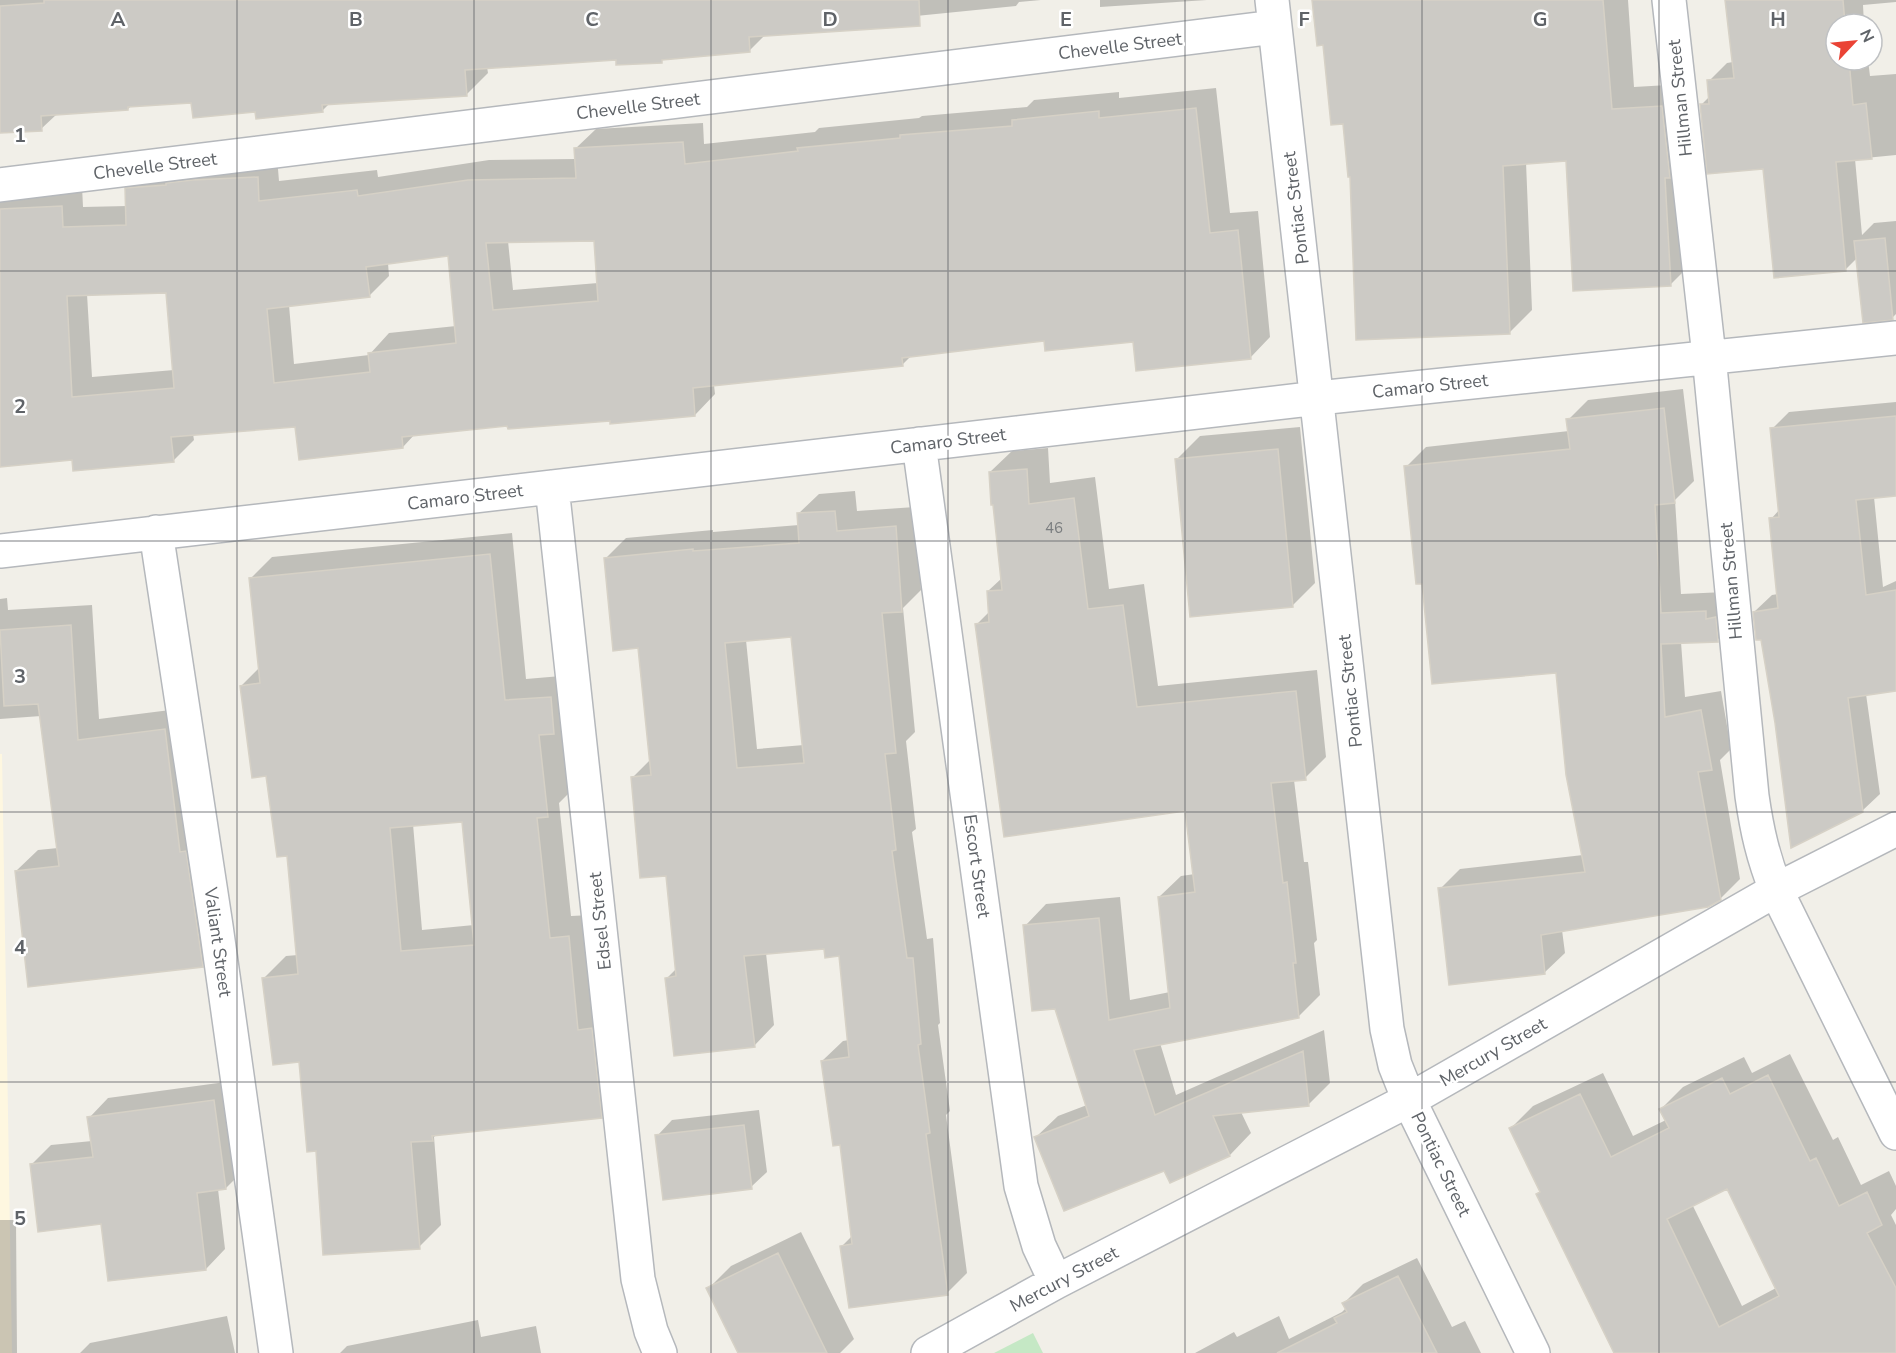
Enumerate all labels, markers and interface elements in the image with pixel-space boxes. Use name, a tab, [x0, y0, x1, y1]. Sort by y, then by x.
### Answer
text: A	[111, 6, 126, 33]
text: B	[349, 6, 363, 33]
text: C	[585, 6, 599, 33]
text: D	[822, 6, 838, 33]
text: E	[1060, 6, 1072, 33]
text: F	[1298, 6, 1310, 33]
text: G	[1533, 6, 1547, 33]
text: H	[1770, 6, 1786, 33]
north arrow	[1824, 12, 1884, 72]
street label: Chevelle Street	[1057, 26, 1184, 65]
text: N	[1854, 26, 1879, 46]
street label: Hillman Street	[1662, 38, 1698, 158]
street label: Chevelle Street	[575, 86, 702, 125]
text: 1	[14, 122, 26, 149]
street label: Chevelle Street	[92, 146, 219, 185]
street label: Pontiac Street	[1277, 150, 1315, 266]
street label: Camaro Street	[1371, 368, 1490, 404]
text: 2	[14, 393, 26, 420]
street label: Camaro Street	[889, 422, 1008, 460]
street label: Camaro Street	[406, 478, 525, 516]
house number: 46	[1045, 518, 1063, 538]
street label: Hillman Street	[1714, 521, 1748, 641]
street label: Pontiac Street	[1332, 633, 1368, 749]
text: 3	[14, 663, 26, 690]
street label: Escort Street	[958, 813, 996, 920]
street label: Edsel Street	[583, 870, 617, 971]
street label: Valiant Street	[198, 885, 238, 999]
text: 4	[14, 934, 26, 961]
street label: Mercury Street	[1435, 1011, 1551, 1092]
street label: Pontiac Street	[1405, 1108, 1477, 1221]
text: 5	[14, 1205, 26, 1232]
street label: Mercury Street	[1006, 1240, 1123, 1318]

